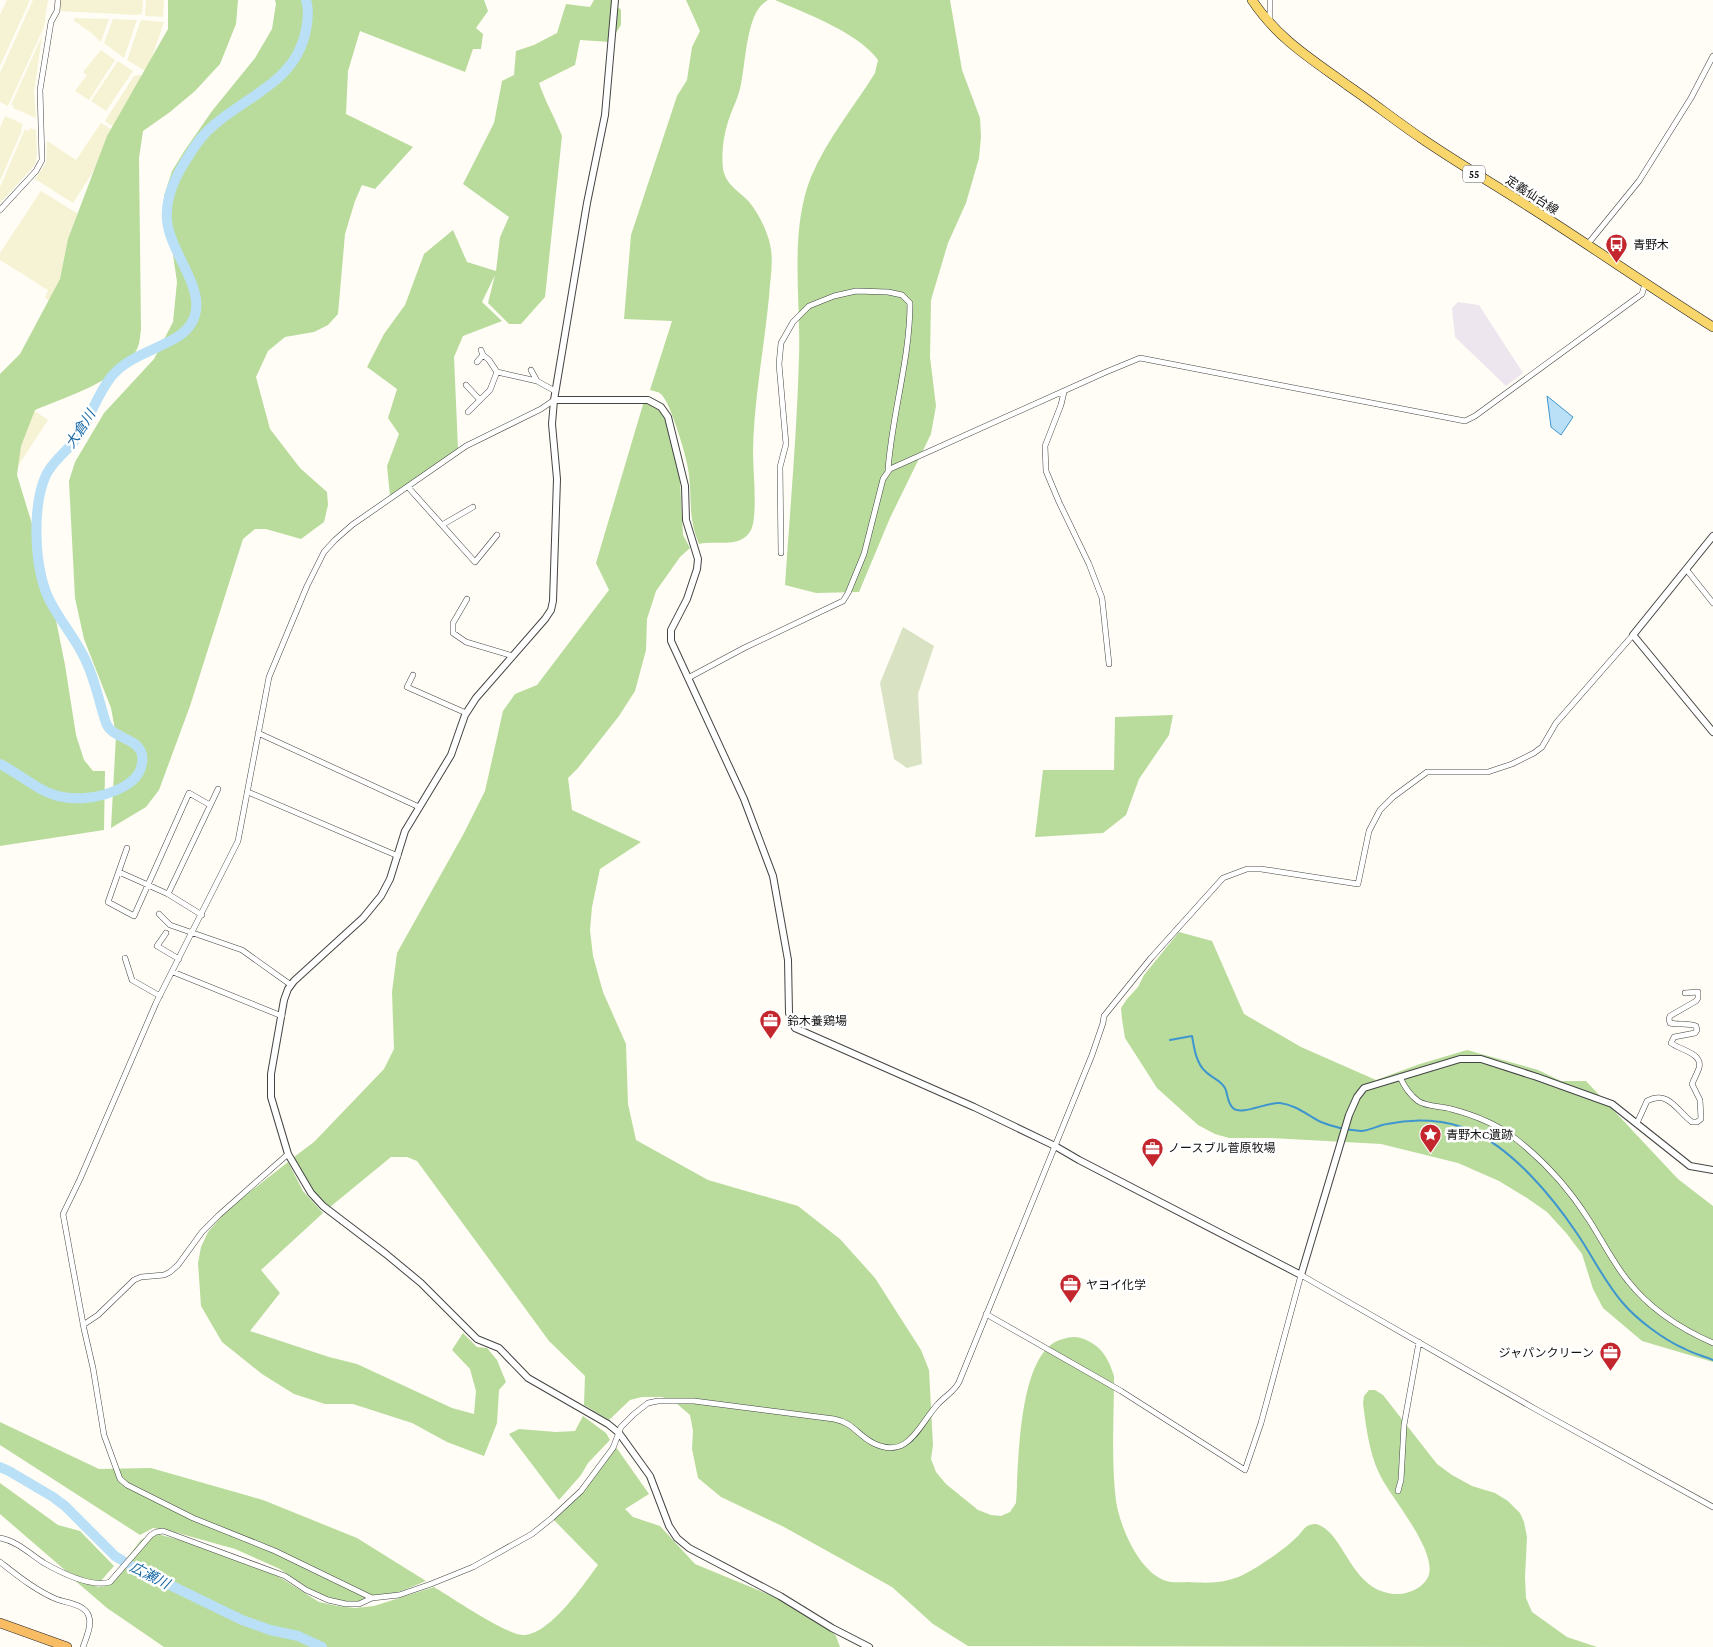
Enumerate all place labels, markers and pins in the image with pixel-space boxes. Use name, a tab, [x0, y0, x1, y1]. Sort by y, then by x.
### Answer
bus stop icon: 青野木	[1605, 233, 1629, 264]
place label: 青野木	[1633, 238, 1669, 252]
office icon: 鈴木養鶏場	[759, 1009, 783, 1040]
place label: 鈴木養鶏場	[787, 1014, 847, 1028]
place icon: 青野木C遺跡	[1418, 1123, 1442, 1154]
place label: 青野木C遺跡	[1446, 1128, 1513, 1142]
office icon: ノースブル菅原牧場	[1140, 1136, 1164, 1167]
place label: ノースブル菅原牧場	[1168, 1141, 1275, 1155]
office icon: ヤヨイ化学	[1058, 1273, 1082, 1304]
place label: ヤヨイ化学	[1086, 1278, 1146, 1292]
office icon: ジャパンクリーン	[1598, 1341, 1622, 1372]
place label: ジャパンクリーン	[1499, 1346, 1594, 1360]

